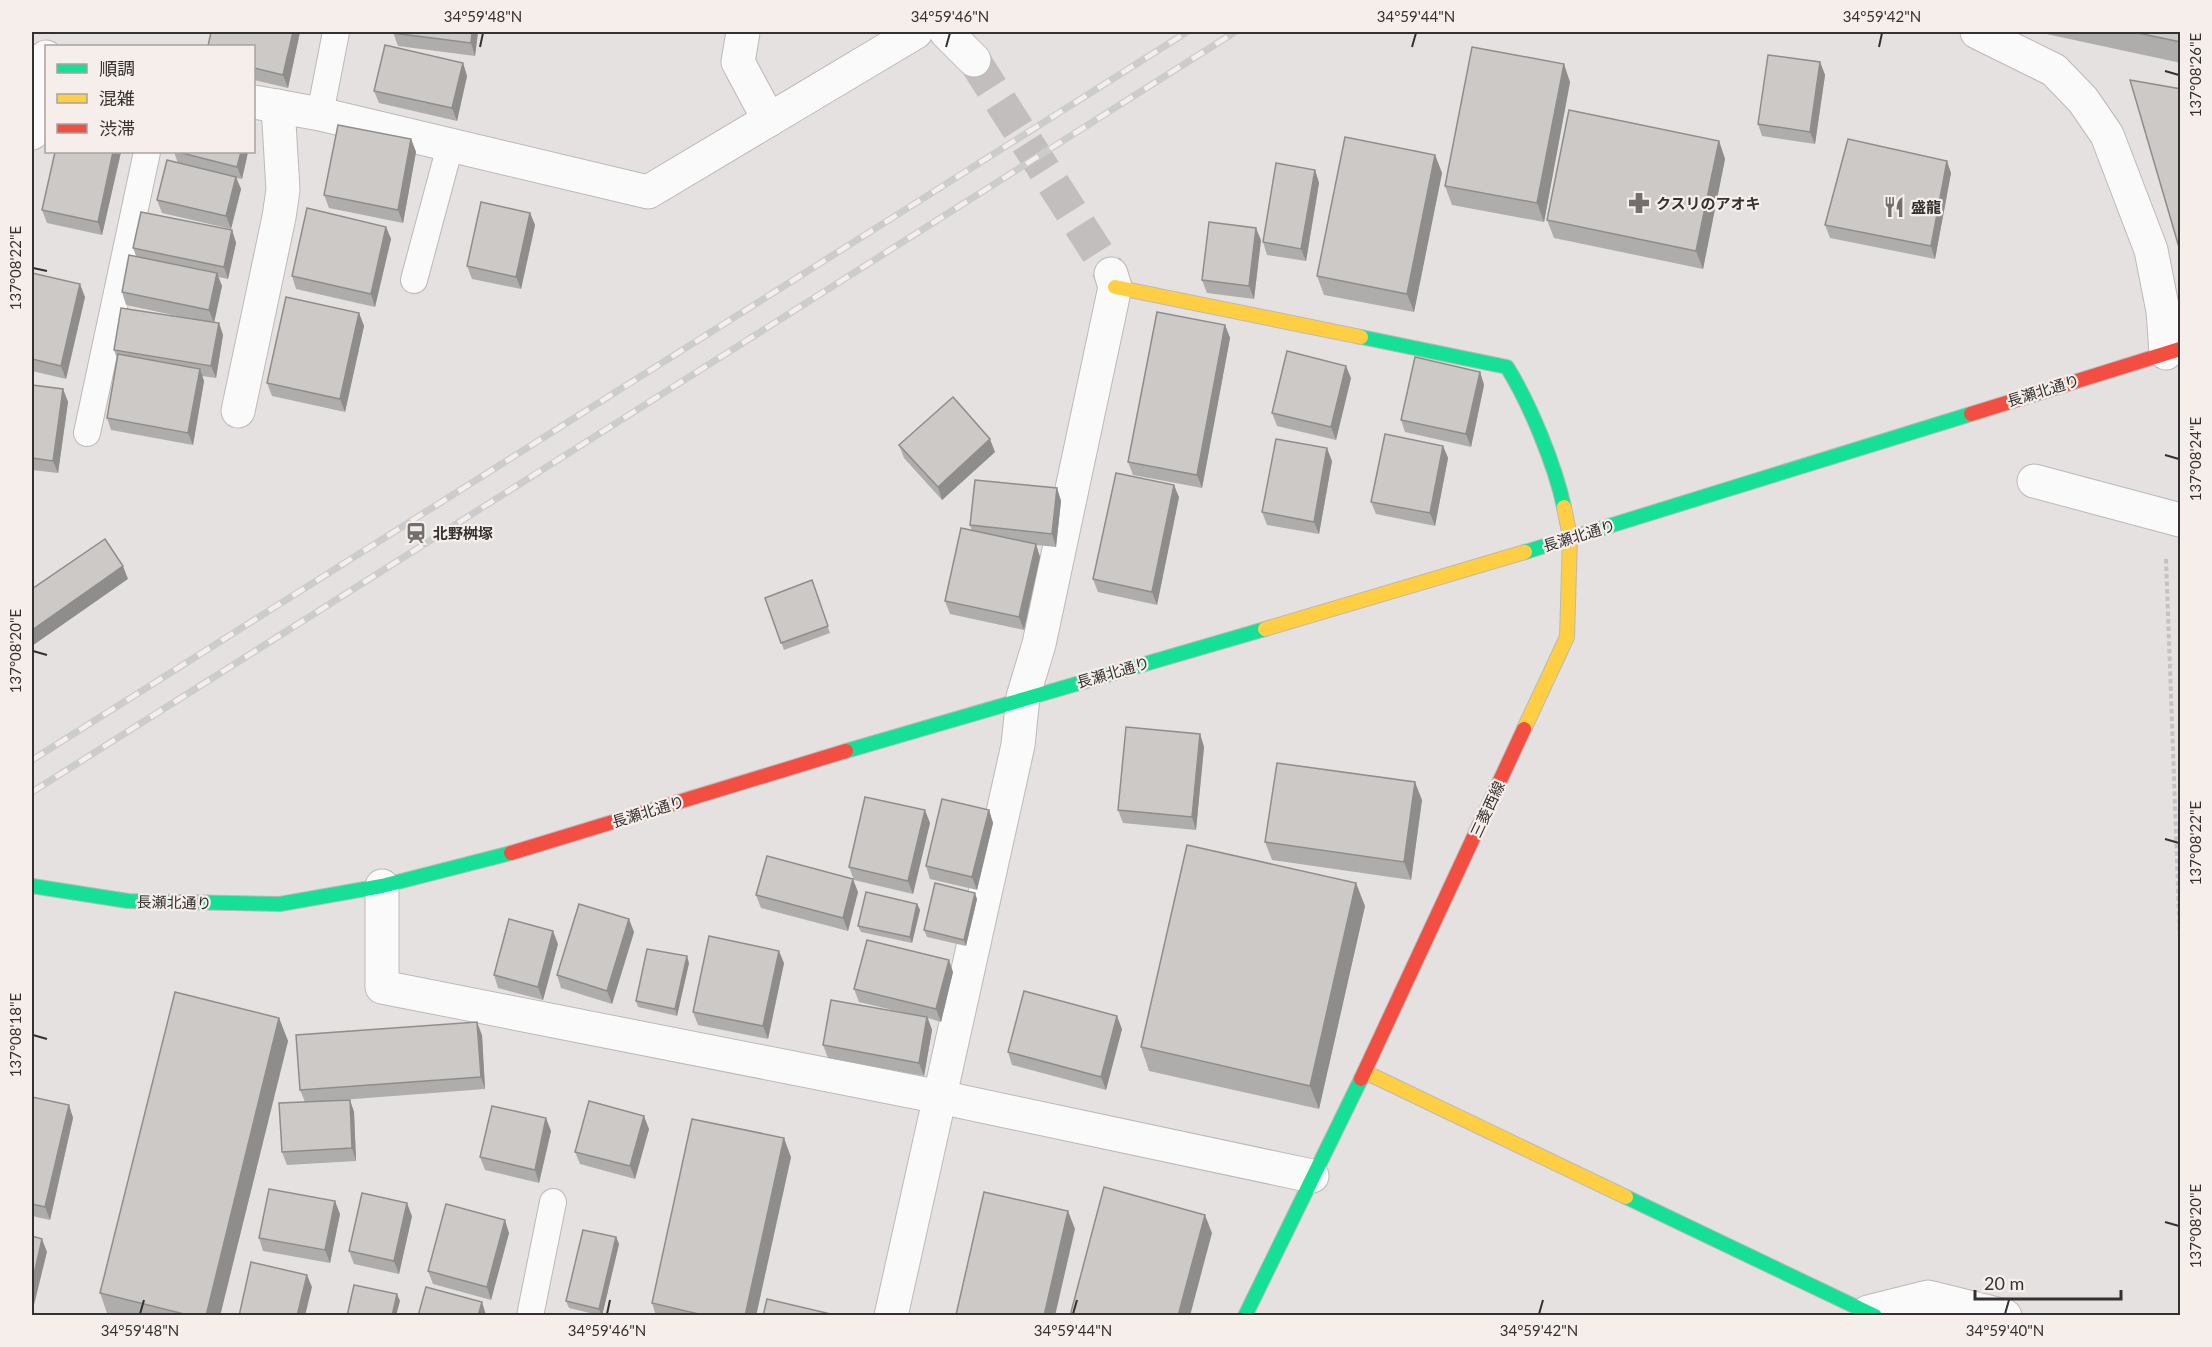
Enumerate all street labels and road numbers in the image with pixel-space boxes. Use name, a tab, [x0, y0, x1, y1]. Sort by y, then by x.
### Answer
street label: 長瀬北通り	[2004, 370, 2082, 410]
street label: 長瀬北通り	[1540, 515, 1618, 555]
street label: 長瀬北通り	[1074, 653, 1152, 691]
street label: 三菱西線	[1466, 778, 1508, 840]
street label: 長瀬北通り	[609, 791, 687, 831]
street label: 長瀬北通り	[136, 892, 212, 912]

